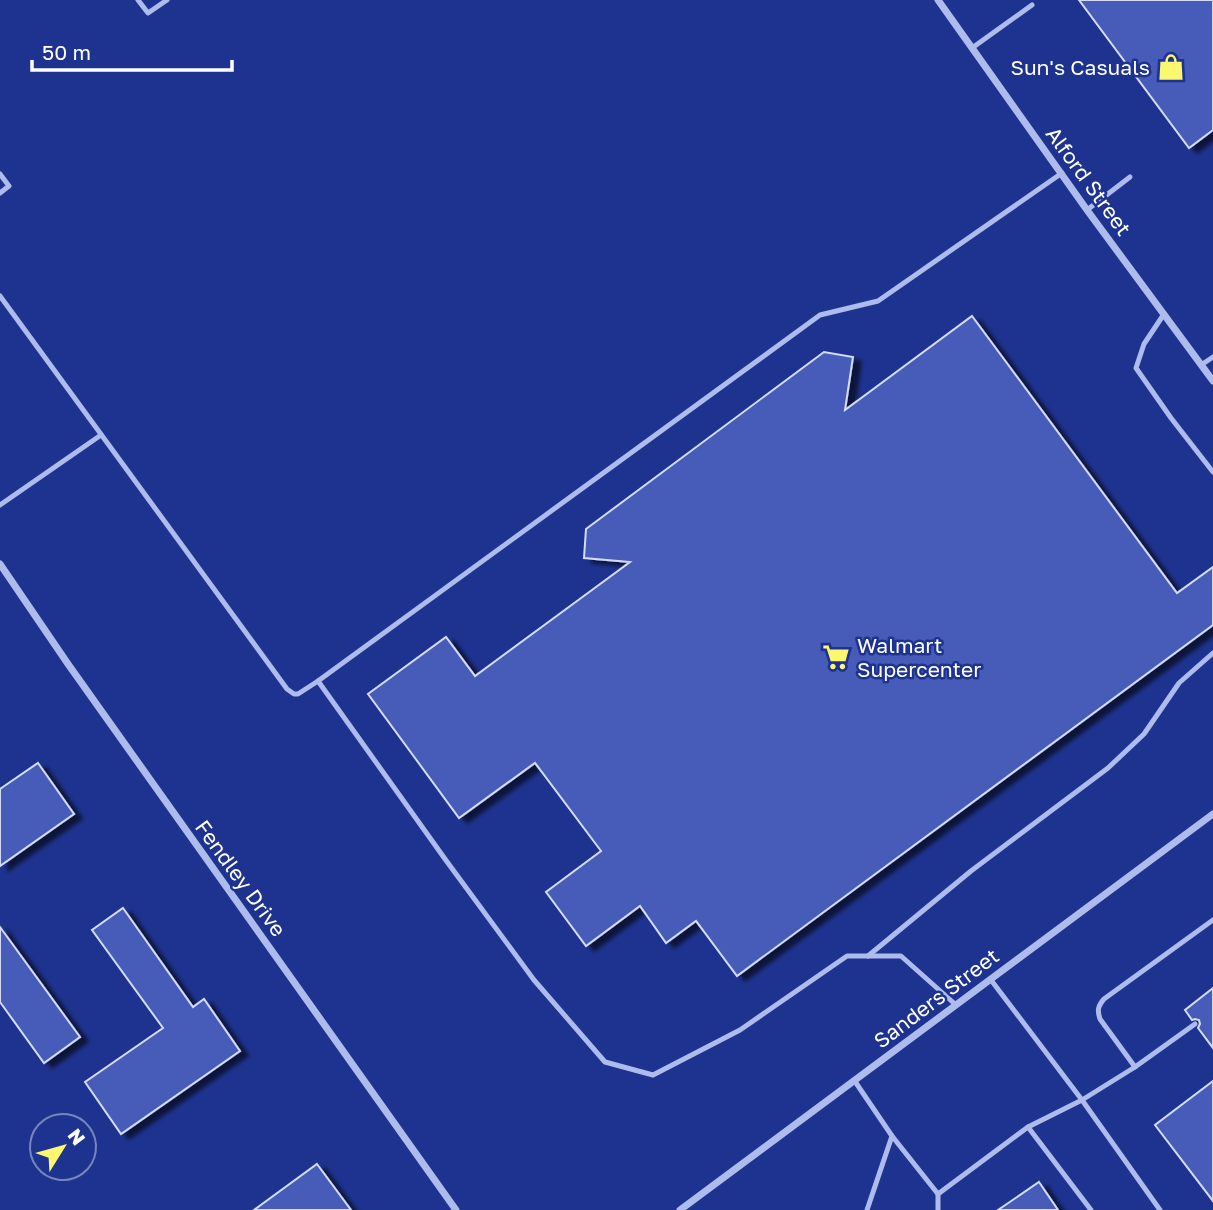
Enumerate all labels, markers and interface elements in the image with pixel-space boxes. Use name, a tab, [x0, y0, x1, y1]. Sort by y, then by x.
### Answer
scale bar	[32, 28, 231, 72]
text: 50 m	[42, 39, 91, 65]
shop icon: Sun's Casuals	[1156, 52, 1186, 82]
place label: Sun's Casuals	[1010, 54, 1150, 80]
street label: Alford Street	[1041, 121, 1137, 241]
place label: Walmart Supercenter	[857, 632, 981, 682]
supermarket icon: Walmart Supercenter	[821, 642, 851, 672]
street label: Fendley Drive	[190, 815, 292, 941]
street label: Sanders Street	[868, 942, 1004, 1054]
north arrow	[28, 1112, 98, 1182]
text: N	[63, 1124, 91, 1149]

